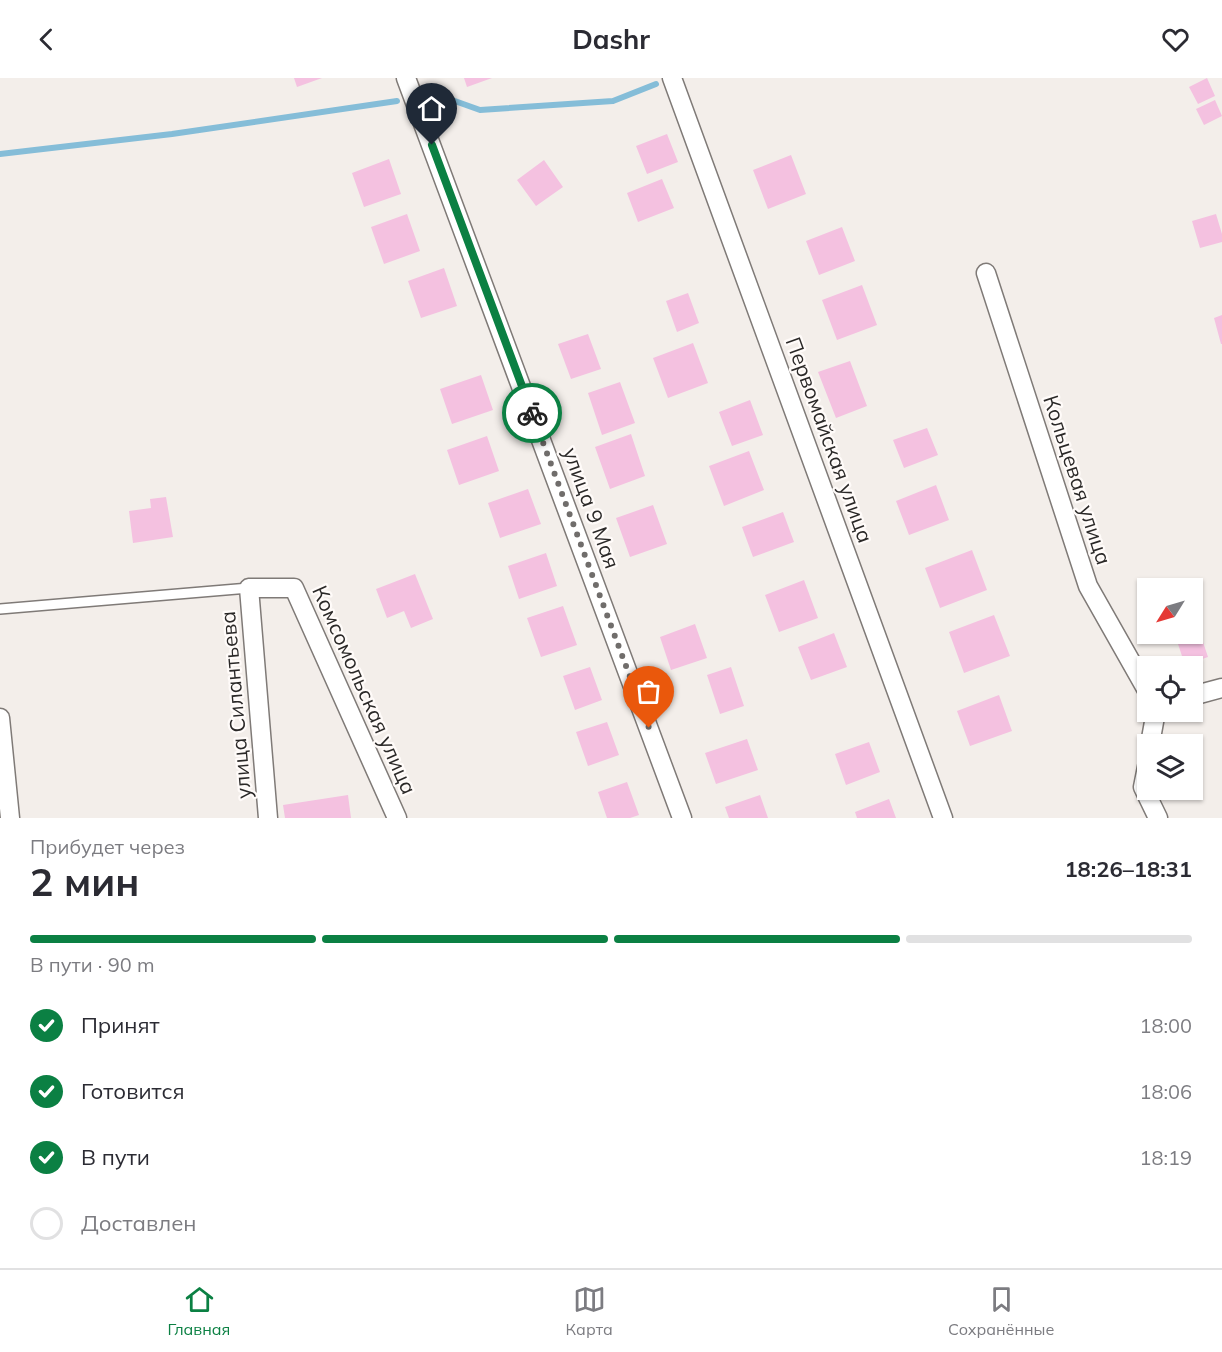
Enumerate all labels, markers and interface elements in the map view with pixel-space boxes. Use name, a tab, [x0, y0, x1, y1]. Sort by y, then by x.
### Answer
text: Dashr	[572, 22, 650, 56]
icon: back	[30, 23, 63, 56]
icon: heart	[1159, 23, 1192, 56]
pin	[406, 83, 457, 145]
icon: home	[415, 92, 448, 125]
street label: Первомайская улица	[781, 333, 879, 546]
courier	[502, 383, 562, 443]
street label: Кольцевая улица	[1038, 392, 1118, 568]
icon: bike	[516, 397, 549, 430]
street label: улица 9 Мая	[558, 443, 626, 572]
north arrow	[1137, 578, 1203, 644]
map controls	[1137, 578, 1203, 800]
street label: Комсомольская улица	[307, 581, 423, 798]
street label: улица Силантьева	[214, 610, 256, 800]
button: locate	[1137, 656, 1203, 722]
pin	[623, 666, 674, 728]
icon: bag	[632, 675, 665, 708]
button: layers	[1137, 734, 1203, 800]
text: Прибудет через	[30, 834, 185, 859]
text: 18:26–18:31	[1064, 855, 1192, 883]
text: 2 мин	[30, 857, 139, 906]
text: В пути · 90 m	[30, 952, 154, 977]
icon: check	[30, 1009, 63, 1042]
text: Принят	[81, 1011, 160, 1039]
text: 18:00	[1139, 1013, 1192, 1038]
icon: check	[30, 1075, 63, 1108]
text: Готовится	[81, 1077, 185, 1105]
text: 18:06	[1139, 1079, 1192, 1104]
icon: check	[30, 1141, 63, 1174]
text: В пути	[81, 1143, 150, 1171]
text: 18:19	[1139, 1145, 1192, 1170]
text: Доставлен	[81, 1209, 197, 1237]
tab: Главная	[168, 1283, 230, 1339]
tab: Карта	[566, 1283, 613, 1339]
tab: Сохранённые	[948, 1283, 1054, 1339]

